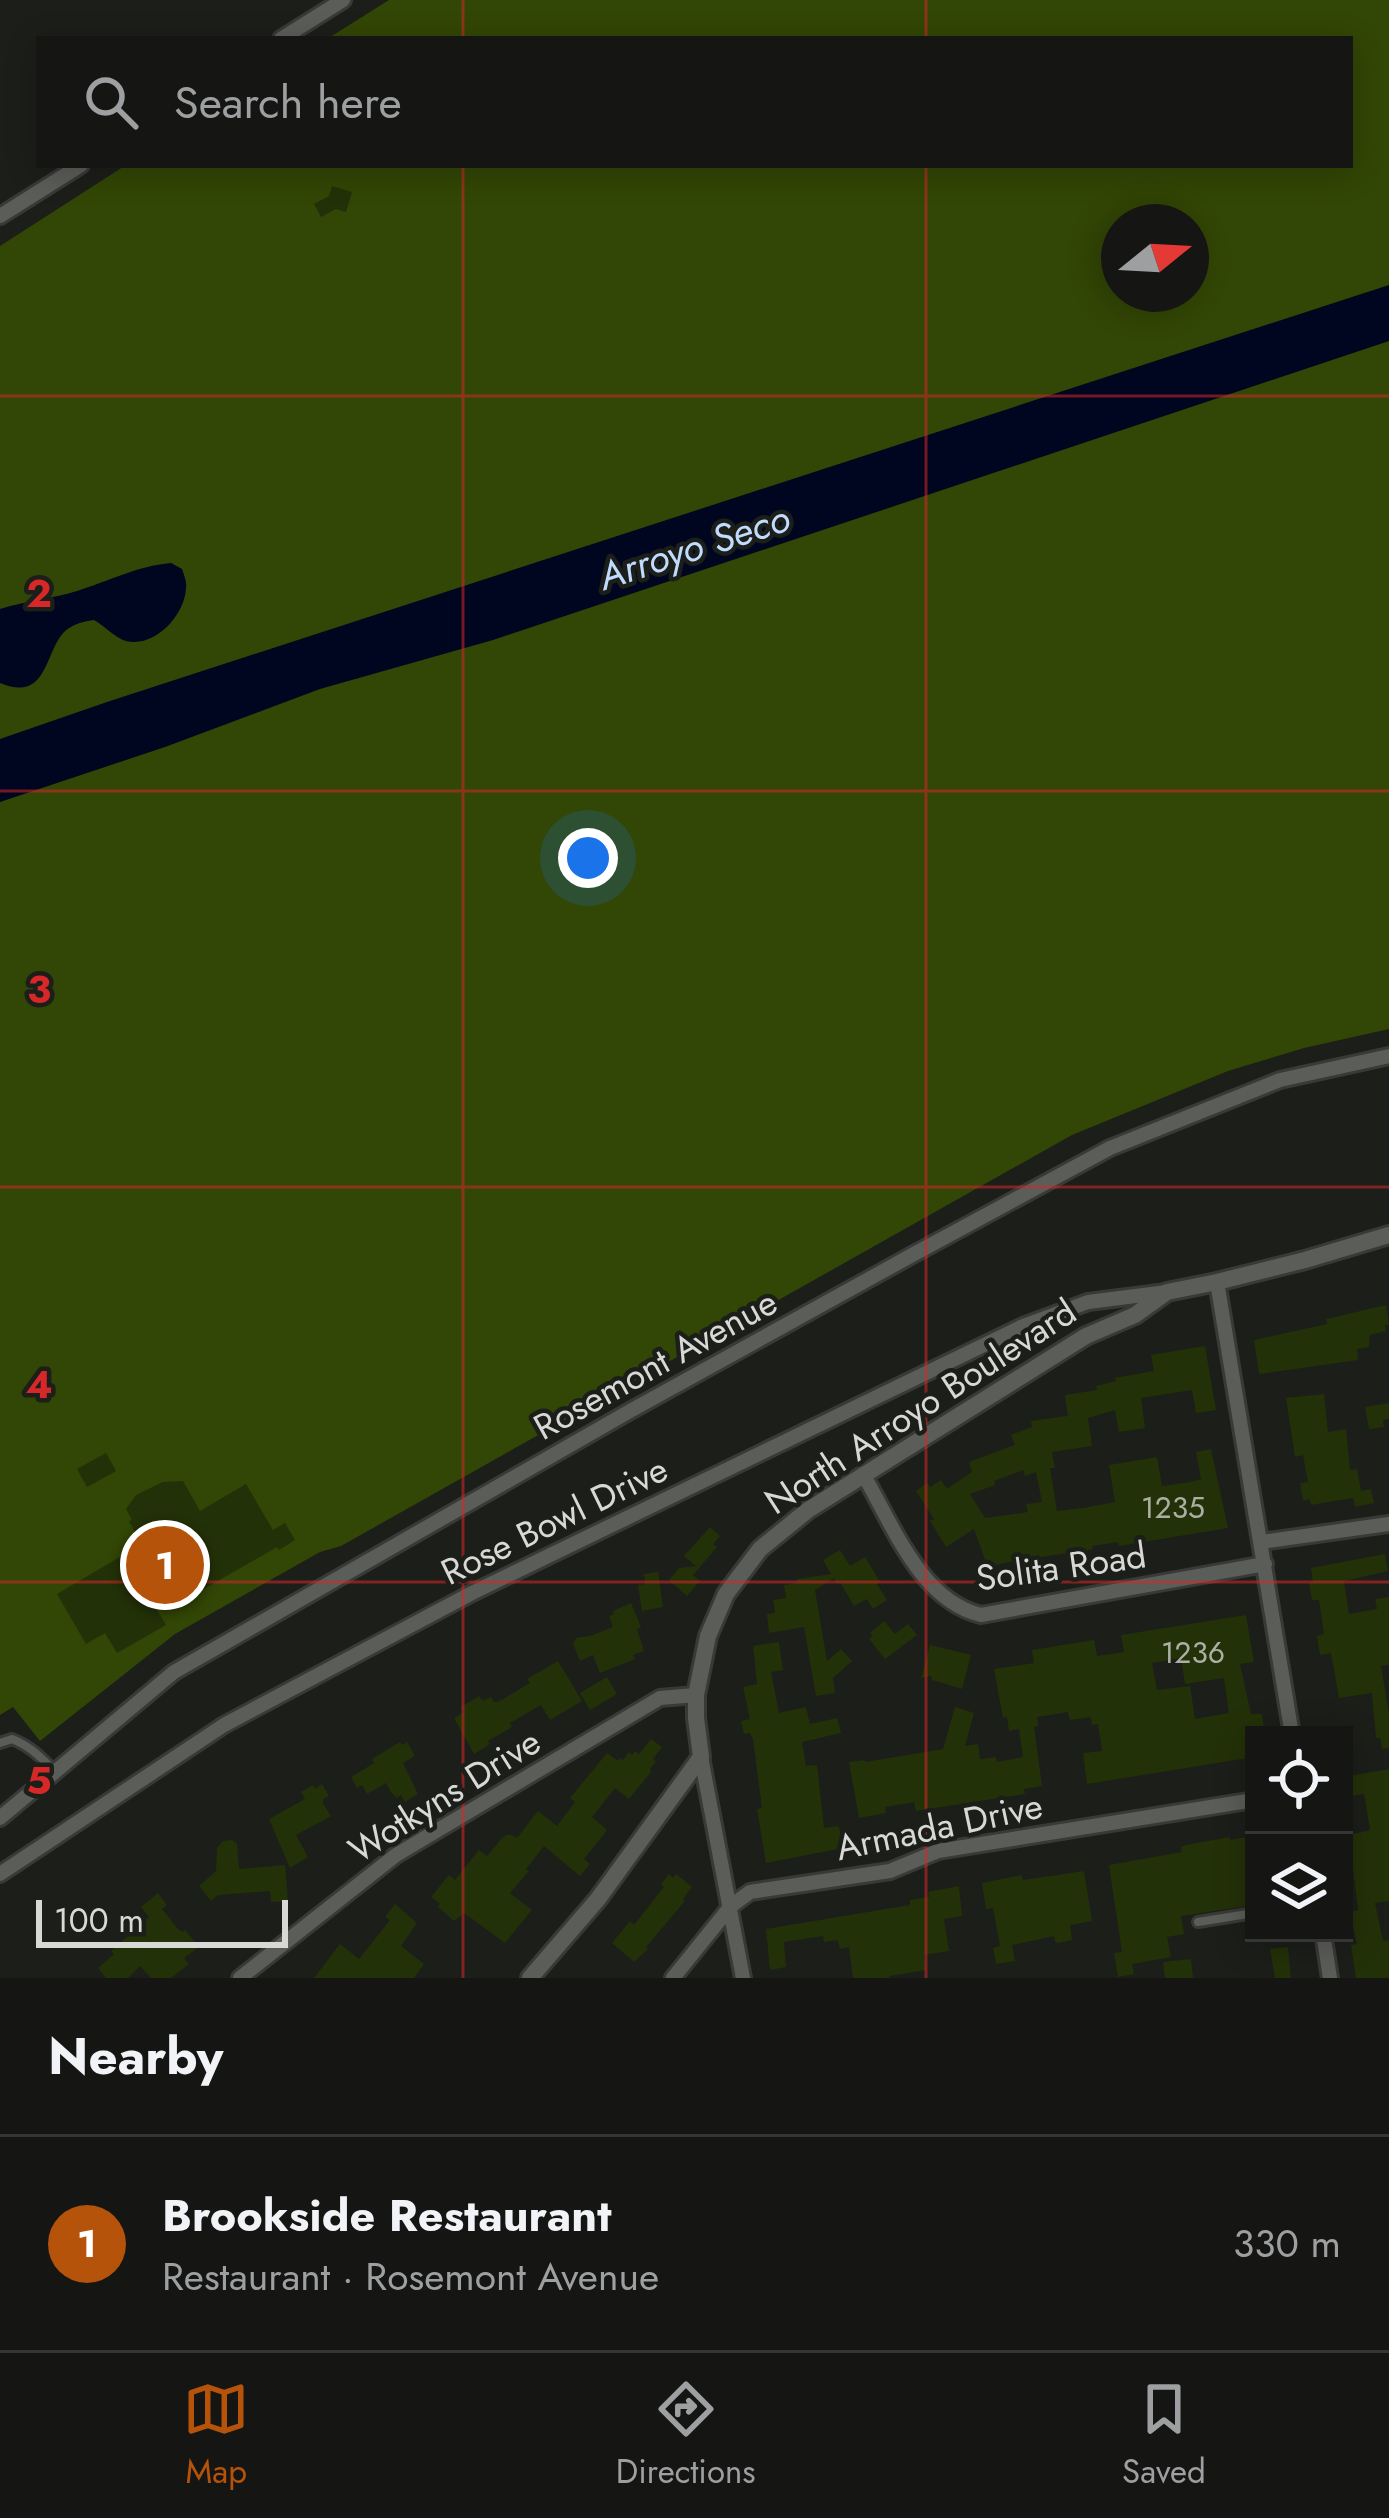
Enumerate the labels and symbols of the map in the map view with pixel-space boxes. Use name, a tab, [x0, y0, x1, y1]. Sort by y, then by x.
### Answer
north arrow	[1101, 204, 1209, 312]
water label: Arroyo Seco	[590, 489, 797, 605]
text: 2	[26, 565, 52, 622]
your location	[558, 828, 618, 888]
text: 3	[27, 961, 51, 1018]
street label: Rosemont Avenue	[524, 1276, 786, 1452]
street label: North Arroyo Boulevard	[754, 1286, 1086, 1526]
text: 4	[25, 1356, 53, 1413]
street label: Rose Bowl Drive	[432, 1443, 676, 1597]
house number: 1235	[1141, 1486, 1205, 1529]
pin: 1	[126, 1520, 204, 1610]
street label: Solita Road	[972, 1528, 1150, 1604]
house number: 1236	[1161, 1631, 1225, 1674]
street label: Wotkyns Drive	[338, 1715, 550, 1875]
text: 5	[26, 1752, 52, 1809]
street label: Armada Drive	[831, 1779, 1047, 1873]
scale bar	[36, 1894, 288, 1947]

